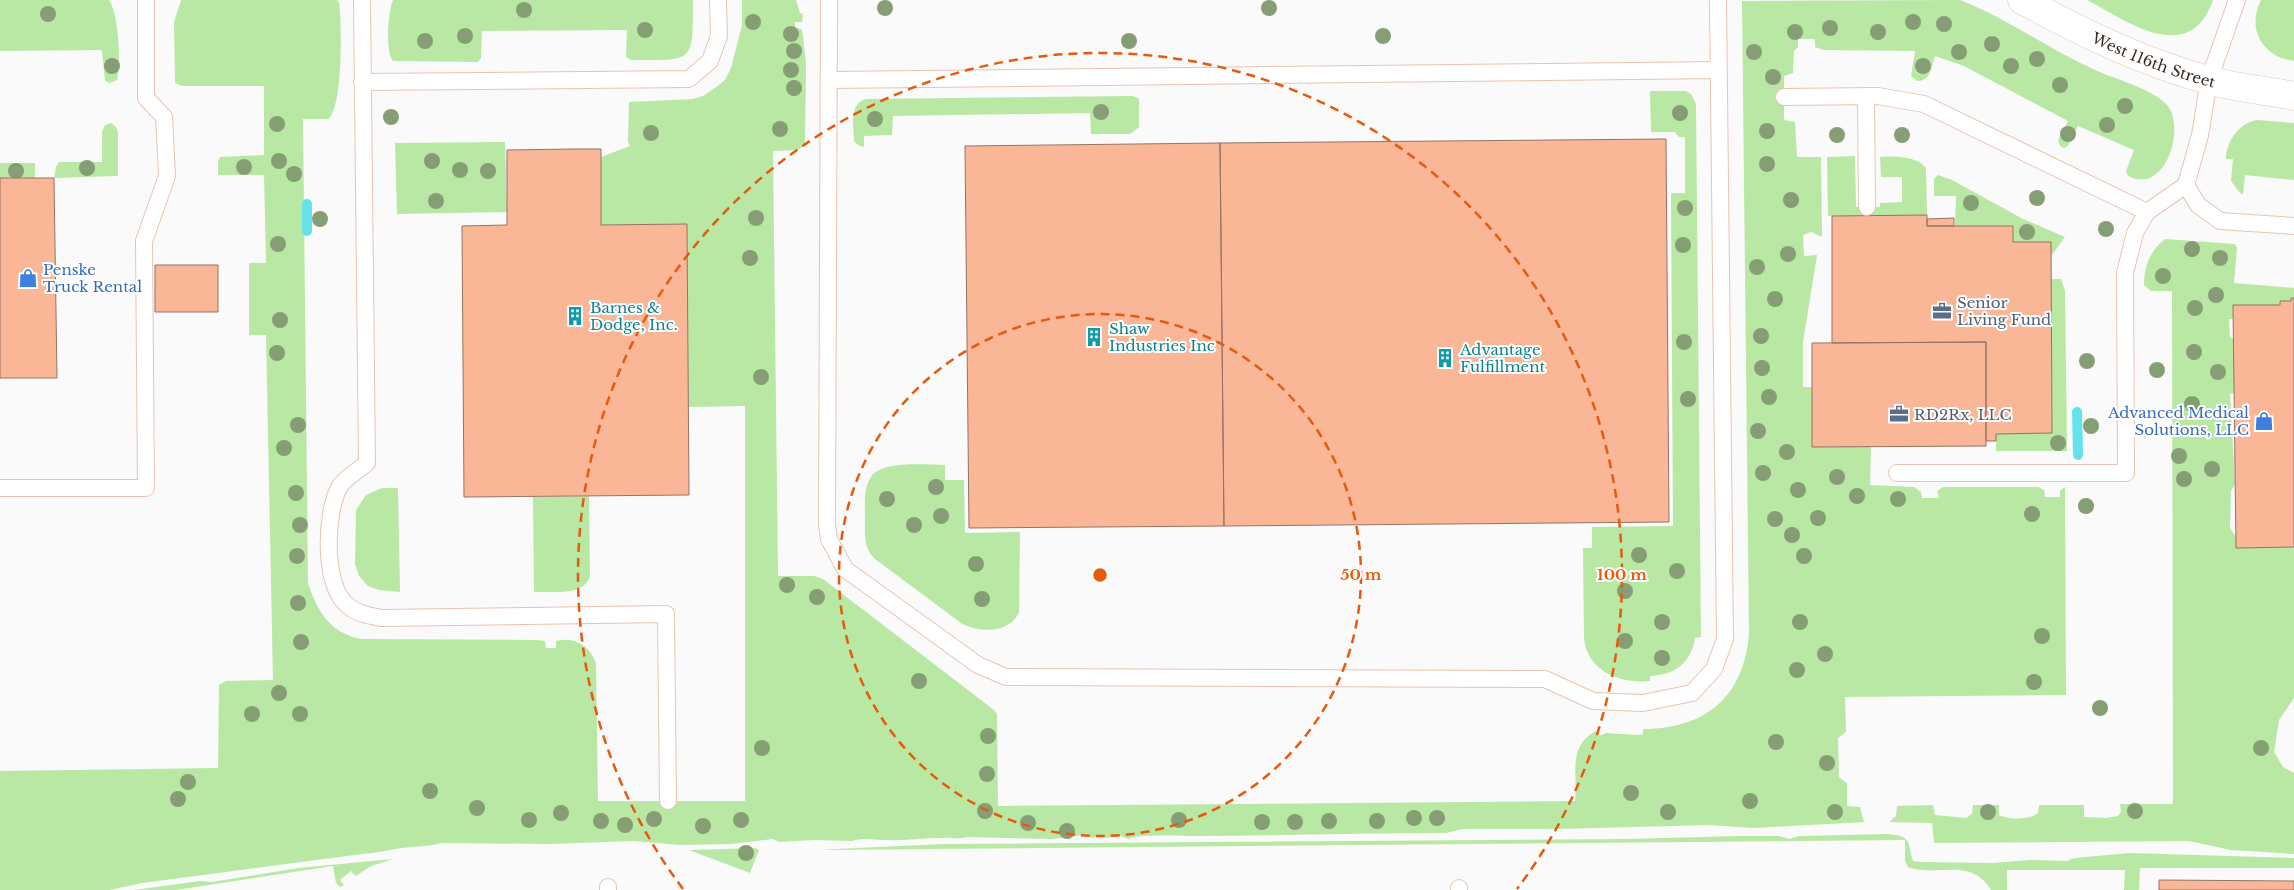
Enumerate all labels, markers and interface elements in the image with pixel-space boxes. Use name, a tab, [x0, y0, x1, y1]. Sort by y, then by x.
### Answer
street label: West 116th Street	[2088, 27, 2218, 91]
place label: Penske Truck Rental	[43, 260, 142, 296]
shop icon: Penske Truck Rental	[17, 267, 39, 289]
place label: Senior Living Fund	[1957, 293, 2051, 329]
place label: Barnes & Dodge, Inc.	[590, 298, 678, 334]
office icon: Senior Living Fund	[1931, 300, 1953, 322]
building icon: Barnes & Dodge, Inc.	[564, 305, 586, 327]
place label: Shaw Industries Inc	[1109, 319, 1215, 355]
building icon: Shaw Industries Inc	[1083, 326, 1105, 348]
place label: Advantage Fulfillment	[1459, 340, 1546, 376]
building icon: Advantage Fulfillment	[1434, 347, 1456, 369]
office icon: RD2Rx, LLC	[1888, 403, 1910, 425]
place label: Advanced Medical Solutions, LLC	[2107, 403, 2249, 439]
place label: RD2Rx, LLC	[1914, 405, 2012, 424]
shop icon: Advanced Medical Solutions, LLC	[2253, 410, 2275, 432]
text: 50 m	[1341, 565, 1382, 584]
text: 100 m	[1597, 565, 1647, 584]
centre of rings	[1091, 566, 1109, 584]

